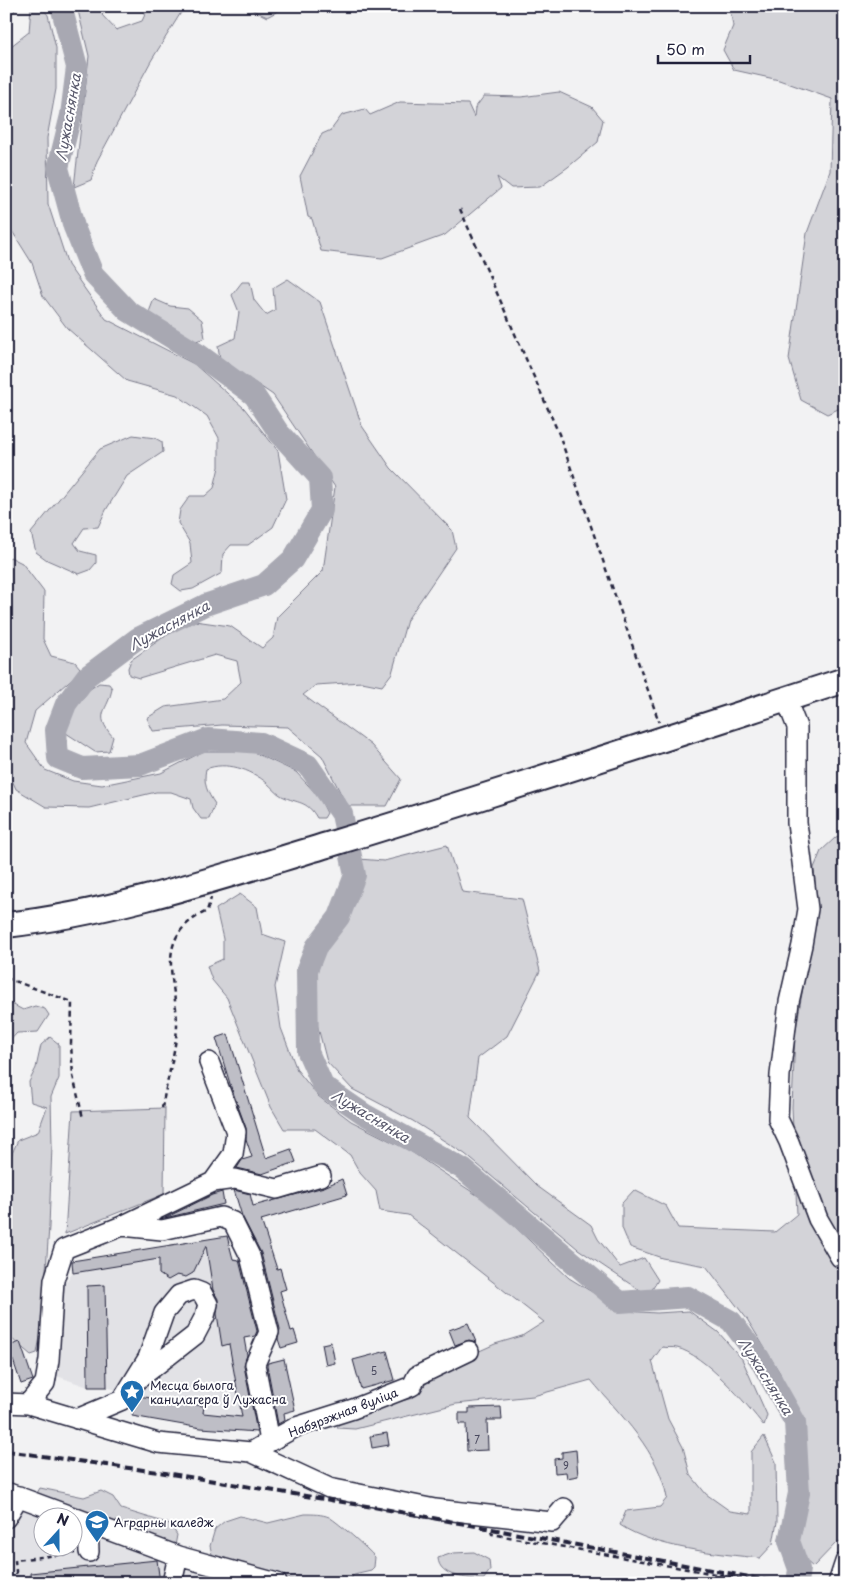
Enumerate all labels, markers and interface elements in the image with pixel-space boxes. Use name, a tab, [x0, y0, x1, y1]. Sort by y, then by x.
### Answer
scale bar	[658, 32, 751, 64]
text: 50 m	[666, 37, 705, 60]
water label: Лужаснянка	[50, 71, 86, 162]
water label: Лужаснянка	[125, 595, 214, 655]
water label: Лужаснянка	[328, 1084, 415, 1148]
water label: Лужаснянка	[734, 1333, 799, 1420]
house number: 5	[371, 1363, 377, 1378]
place label: Месца былога канцлагера ў Лужасна	[150, 1376, 287, 1408]
place icon: Месца былога канцлагера ў Лужасна	[119, 1379, 145, 1413]
street label: Набярэжная вуліца	[286, 1383, 401, 1441]
house number: 7	[474, 1432, 480, 1447]
house number: 9	[563, 1458, 569, 1473]
north arrow	[32, 1506, 82, 1556]
text: N	[54, 1508, 72, 1531]
school or university icon: Аграрны каледж	[84, 1509, 110, 1543]
place label: Аграрны каледж	[114, 1513, 214, 1531]

